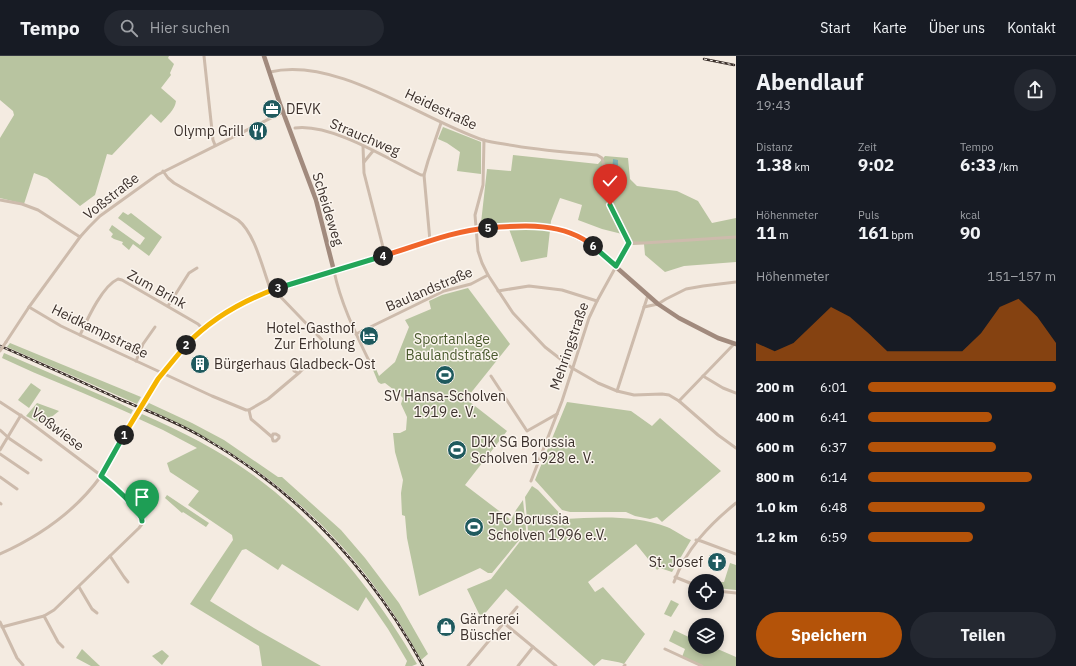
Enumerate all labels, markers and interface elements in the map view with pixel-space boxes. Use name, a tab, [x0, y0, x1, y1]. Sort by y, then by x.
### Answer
search box	[104, 10, 384, 46]
text: Tempo	[20, 16, 80, 40]
icon: search	[118, 17, 140, 39]
text: Hier suchen	[150, 18, 230, 37]
text: Start	[820, 19, 851, 37]
text: Karte	[873, 19, 907, 37]
text: Über uns	[929, 19, 985, 37]
text: Kontakt	[1007, 19, 1056, 37]
text: Abendlauf	[756, 67, 864, 96]
button: share	[1014, 69, 1056, 111]
street label: Heidestraße	[402, 84, 480, 134]
text: 19:43	[756, 97, 791, 114]
office icon: DEVK	[261, 98, 283, 120]
place label: DEVK	[286, 100, 321, 118]
street label: Strauchweg	[327, 114, 403, 160]
restaurant icon: Olymp Grill	[247, 120, 269, 142]
place label: Olymp Grill	[174, 122, 244, 140]
text: Distanz	[756, 140, 793, 154]
text: Zeit	[858, 140, 877, 154]
text: Tempo	[960, 140, 994, 154]
text: 1.38	[756, 154, 792, 176]
text: 9:02	[858, 154, 894, 176]
text: 6:33	[960, 154, 996, 176]
text: km	[792, 160, 810, 174]
text: /km	[996, 160, 1018, 174]
pin	[593, 164, 627, 205]
street label: Voßstraße	[80, 169, 143, 223]
street label: Scheideweg	[308, 170, 348, 248]
icon: check	[599, 170, 621, 192]
text: Höhenmeter	[756, 208, 818, 222]
text: Puls	[858, 208, 879, 222]
text: kcal	[960, 208, 980, 222]
pin: 5	[478, 218, 498, 238]
text: 5	[485, 221, 491, 235]
text: 11	[756, 222, 776, 244]
text: 161	[858, 222, 889, 244]
text: 90	[960, 222, 980, 244]
text: m	[776, 228, 789, 242]
text: bpm	[889, 228, 914, 242]
pin: 6	[583, 236, 603, 256]
text: 6	[590, 239, 596, 253]
pin: 4	[373, 246, 393, 266]
text: 4	[380, 249, 386, 263]
street label: Baulandstraße	[383, 262, 475, 315]
street label: Zum Brink	[124, 265, 190, 313]
text: Höhenmeter	[756, 268, 829, 285]
text: 151–157 m	[987, 268, 1056, 285]
pin: 3	[268, 278, 288, 298]
text: 3	[275, 281, 281, 295]
street label: Mehringstraße	[546, 299, 593, 392]
street label: Heidkampstraße	[49, 300, 151, 362]
place label: Hotel-Gasthof Zur Erholung	[266, 319, 356, 353]
hotel icon: Hotel-Gasthof Zur Erholung	[358, 325, 380, 347]
park label: Sportanlage Baulandstraße	[406, 330, 499, 364]
pin: 2	[176, 335, 196, 355]
text: 2	[183, 338, 189, 352]
building icon: Bürgerhaus Gladbeck-Ost	[189, 353, 211, 375]
place label: Bürgerhaus Gladbeck-Ost	[214, 355, 376, 373]
sports icon: SV Hansa-Scholven 1919 e. V.	[434, 364, 456, 386]
text: 200 m	[756, 379, 794, 396]
text: 6:01	[820, 379, 847, 396]
place label: SV Hansa-Scholven 1919 e. V.	[384, 387, 506, 421]
street label: Voßwiese	[28, 403, 88, 455]
text: 400 m	[756, 409, 794, 426]
text: 6:41	[820, 409, 847, 426]
pin: 1	[114, 425, 134, 445]
text: 1	[121, 428, 127, 442]
place label: DJK SG Borussia Scholven 1928 e. V.	[471, 433, 594, 467]
sports icon: DJK SG Borussia Scholven 1928 e. V.	[446, 439, 468, 461]
text: 600 m	[756, 439, 794, 456]
text: 6:37	[820, 439, 847, 456]
text: 800 m	[756, 469, 794, 486]
text: 6:14	[820, 469, 847, 486]
pin	[125, 480, 159, 521]
icon: arrive	[131, 486, 153, 508]
text: 1.0 km	[756, 499, 798, 516]
text: 6:48	[820, 499, 847, 516]
place label: JFC Borussia Scholven 1996 e.V.	[488, 510, 607, 544]
sports icon: JFC Borussia Scholven 1996 e.V.	[463, 516, 485, 538]
text: 1.2 km	[756, 529, 798, 546]
text: 6:59	[820, 529, 847, 546]
church icon: St. Josef	[706, 551, 728, 573]
place label: St. Josef	[649, 553, 703, 571]
map controls	[688, 574, 724, 654]
button: locate	[688, 574, 724, 610]
place label: Gärtnerei Büscher	[460, 610, 519, 644]
button: Speichern	[756, 612, 902, 658]
button: Teilen	[910, 612, 1056, 658]
shop icon: Gärtnerei Büscher	[435, 616, 457, 638]
button: layers	[688, 618, 724, 654]

